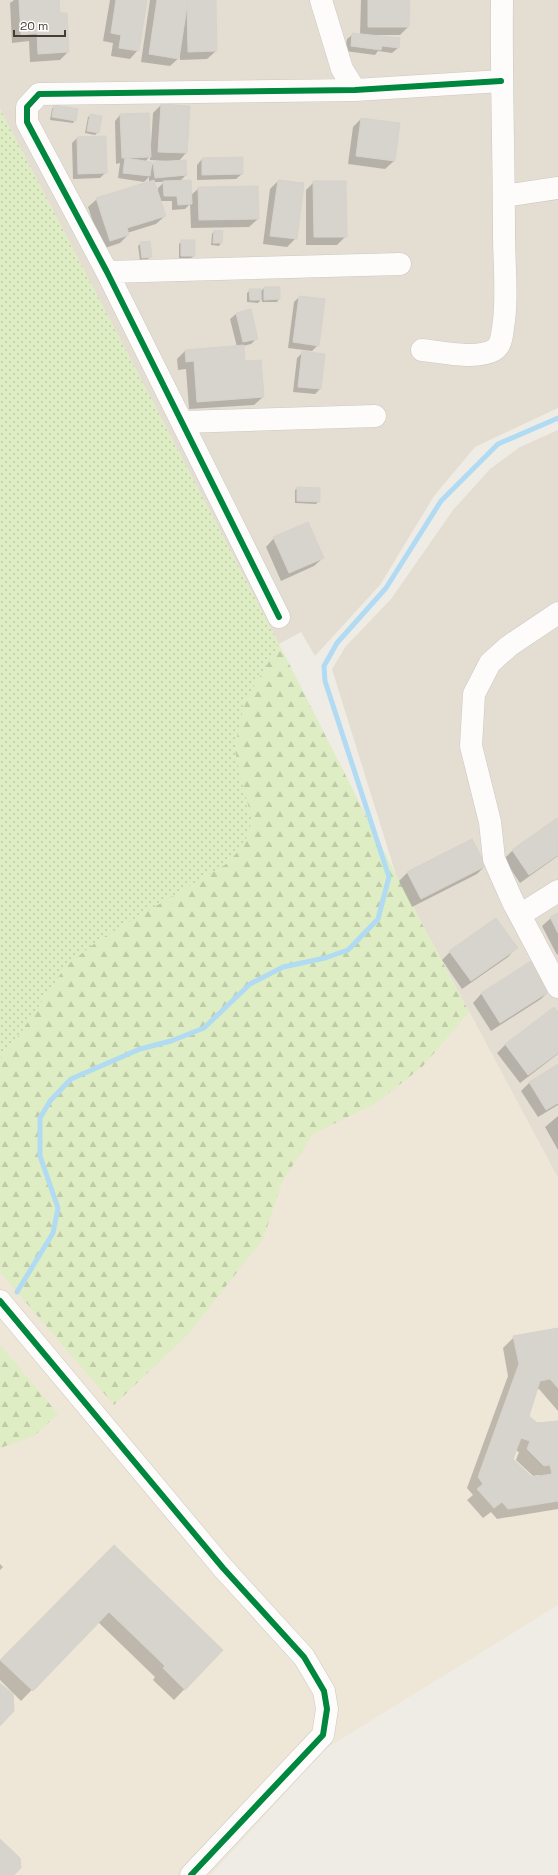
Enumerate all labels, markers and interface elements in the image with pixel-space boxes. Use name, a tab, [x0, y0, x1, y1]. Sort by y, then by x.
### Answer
scale bar	[14, 12, 65, 38]
text: 20 m	[20, 18, 48, 34]

